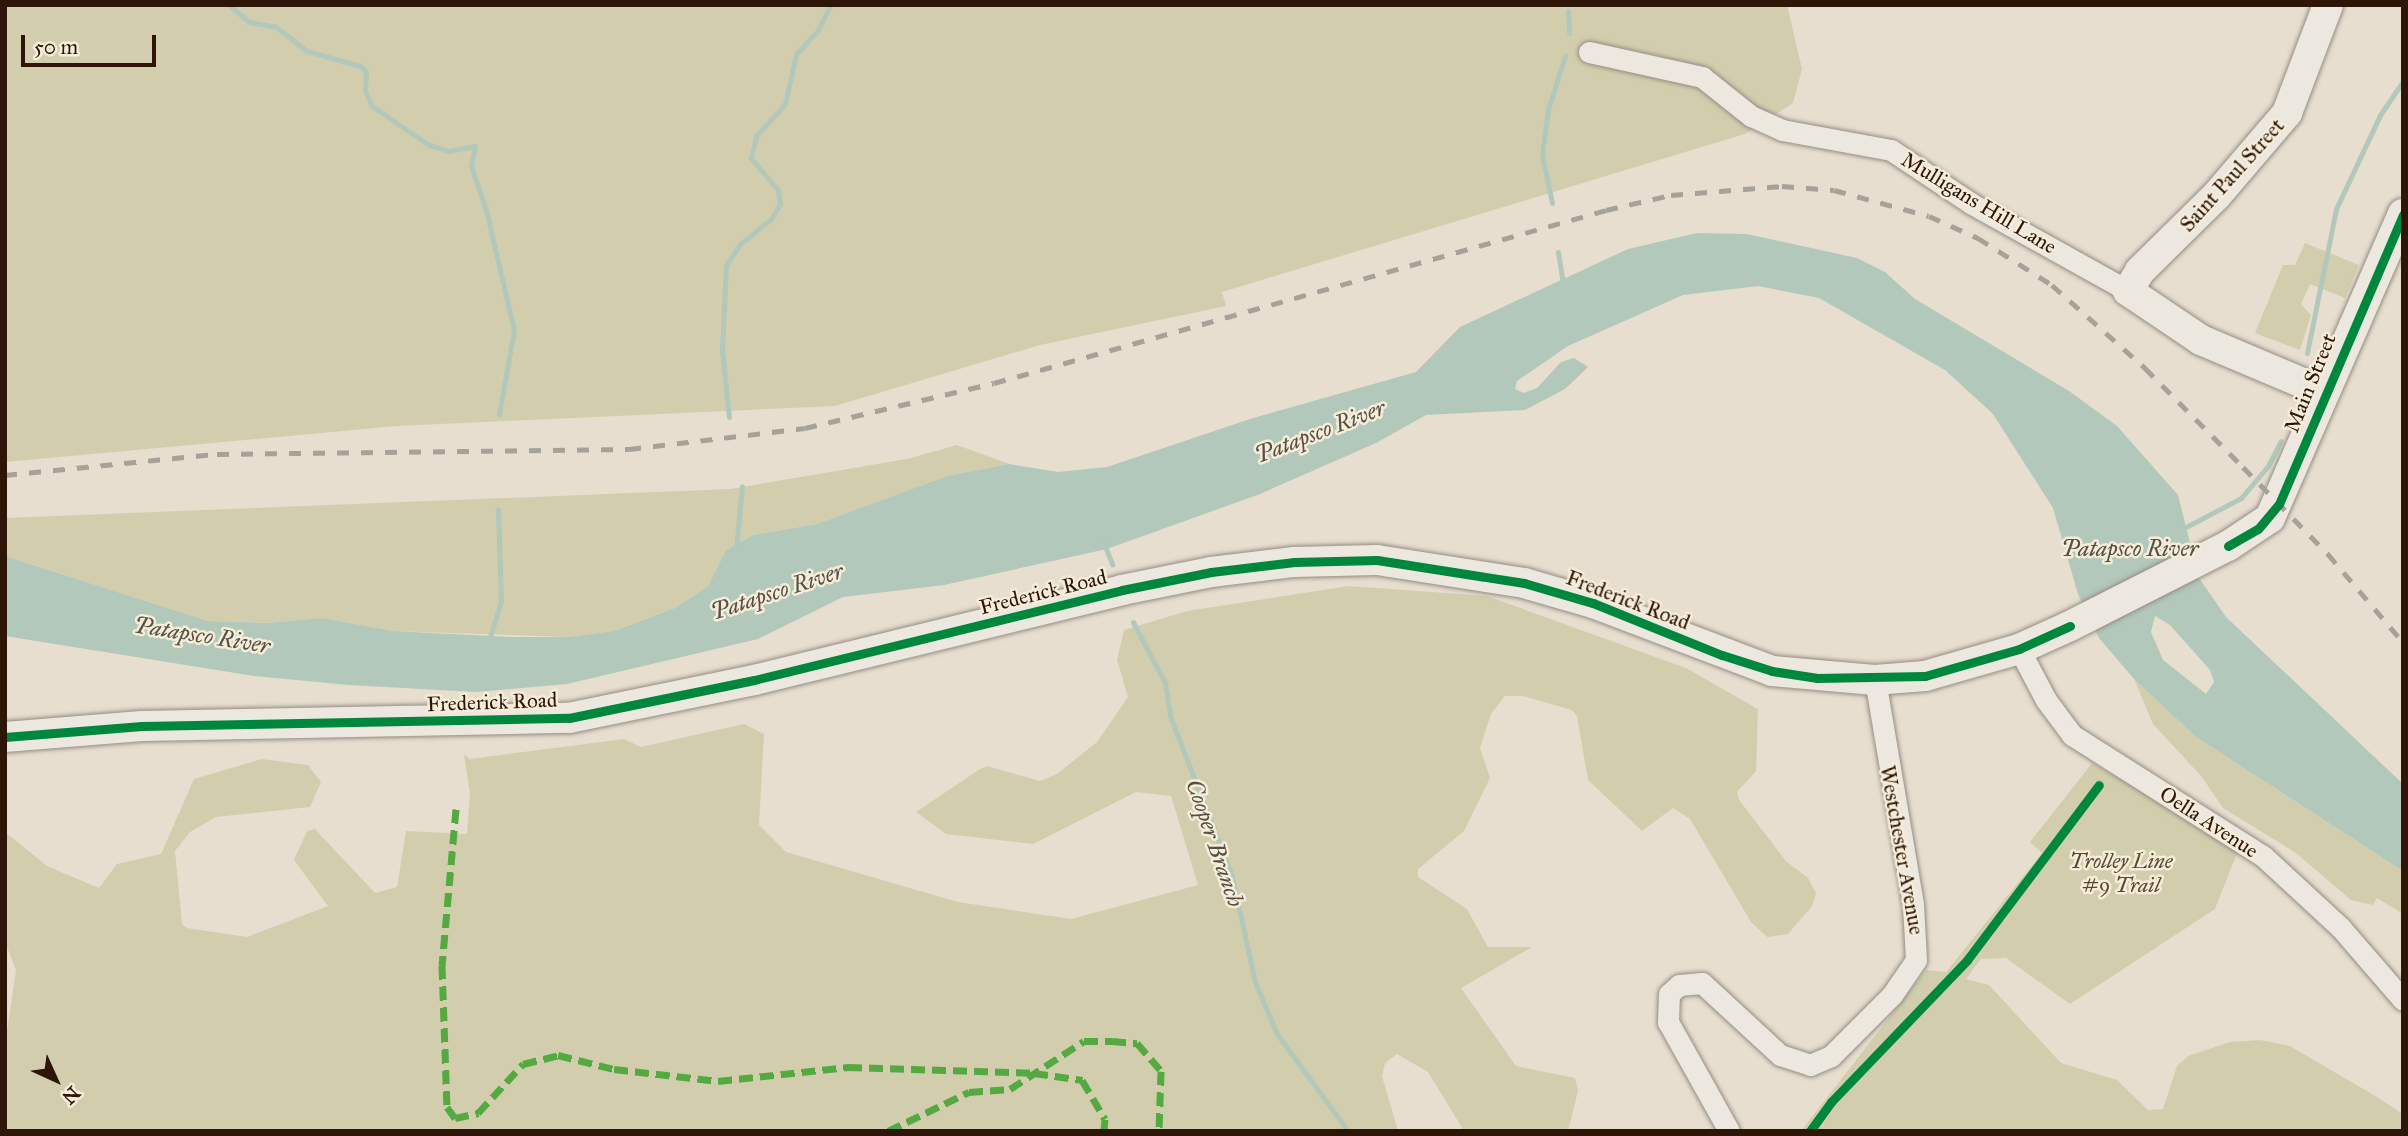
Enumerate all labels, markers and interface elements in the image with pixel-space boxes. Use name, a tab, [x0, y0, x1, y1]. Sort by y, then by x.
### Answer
scale bar	[24, 21, 159, 65]
text: 50 m	[34, 34, 78, 60]
street label: Saint Paul Street	[2174, 113, 2290, 237]
street label: Mulligans Hill Lane	[1897, 147, 2061, 259]
street label: Main Street	[2279, 330, 2341, 436]
water label: Patapsco River	[1251, 393, 1389, 469]
water label: Patapsco River	[2061, 534, 2199, 562]
water label: Patapsco River	[707, 557, 847, 625]
street label: Frederick Road	[977, 564, 1109, 620]
street label: Frederick Road	[1563, 565, 1693, 635]
water label: Patapsco River	[132, 611, 272, 659]
street label: Frederick Road	[426, 687, 558, 717]
street label: Westchester Avenue	[1875, 763, 1929, 937]
water label: Cooper Branch	[1180, 776, 1250, 910]
street label: Oella Avenue	[2155, 781, 2263, 863]
park label: Trolley Line #9 Trail	[2069, 848, 2173, 898]
north arrow	[21, 1045, 91, 1115]
text: N	[57, 1081, 85, 1109]

